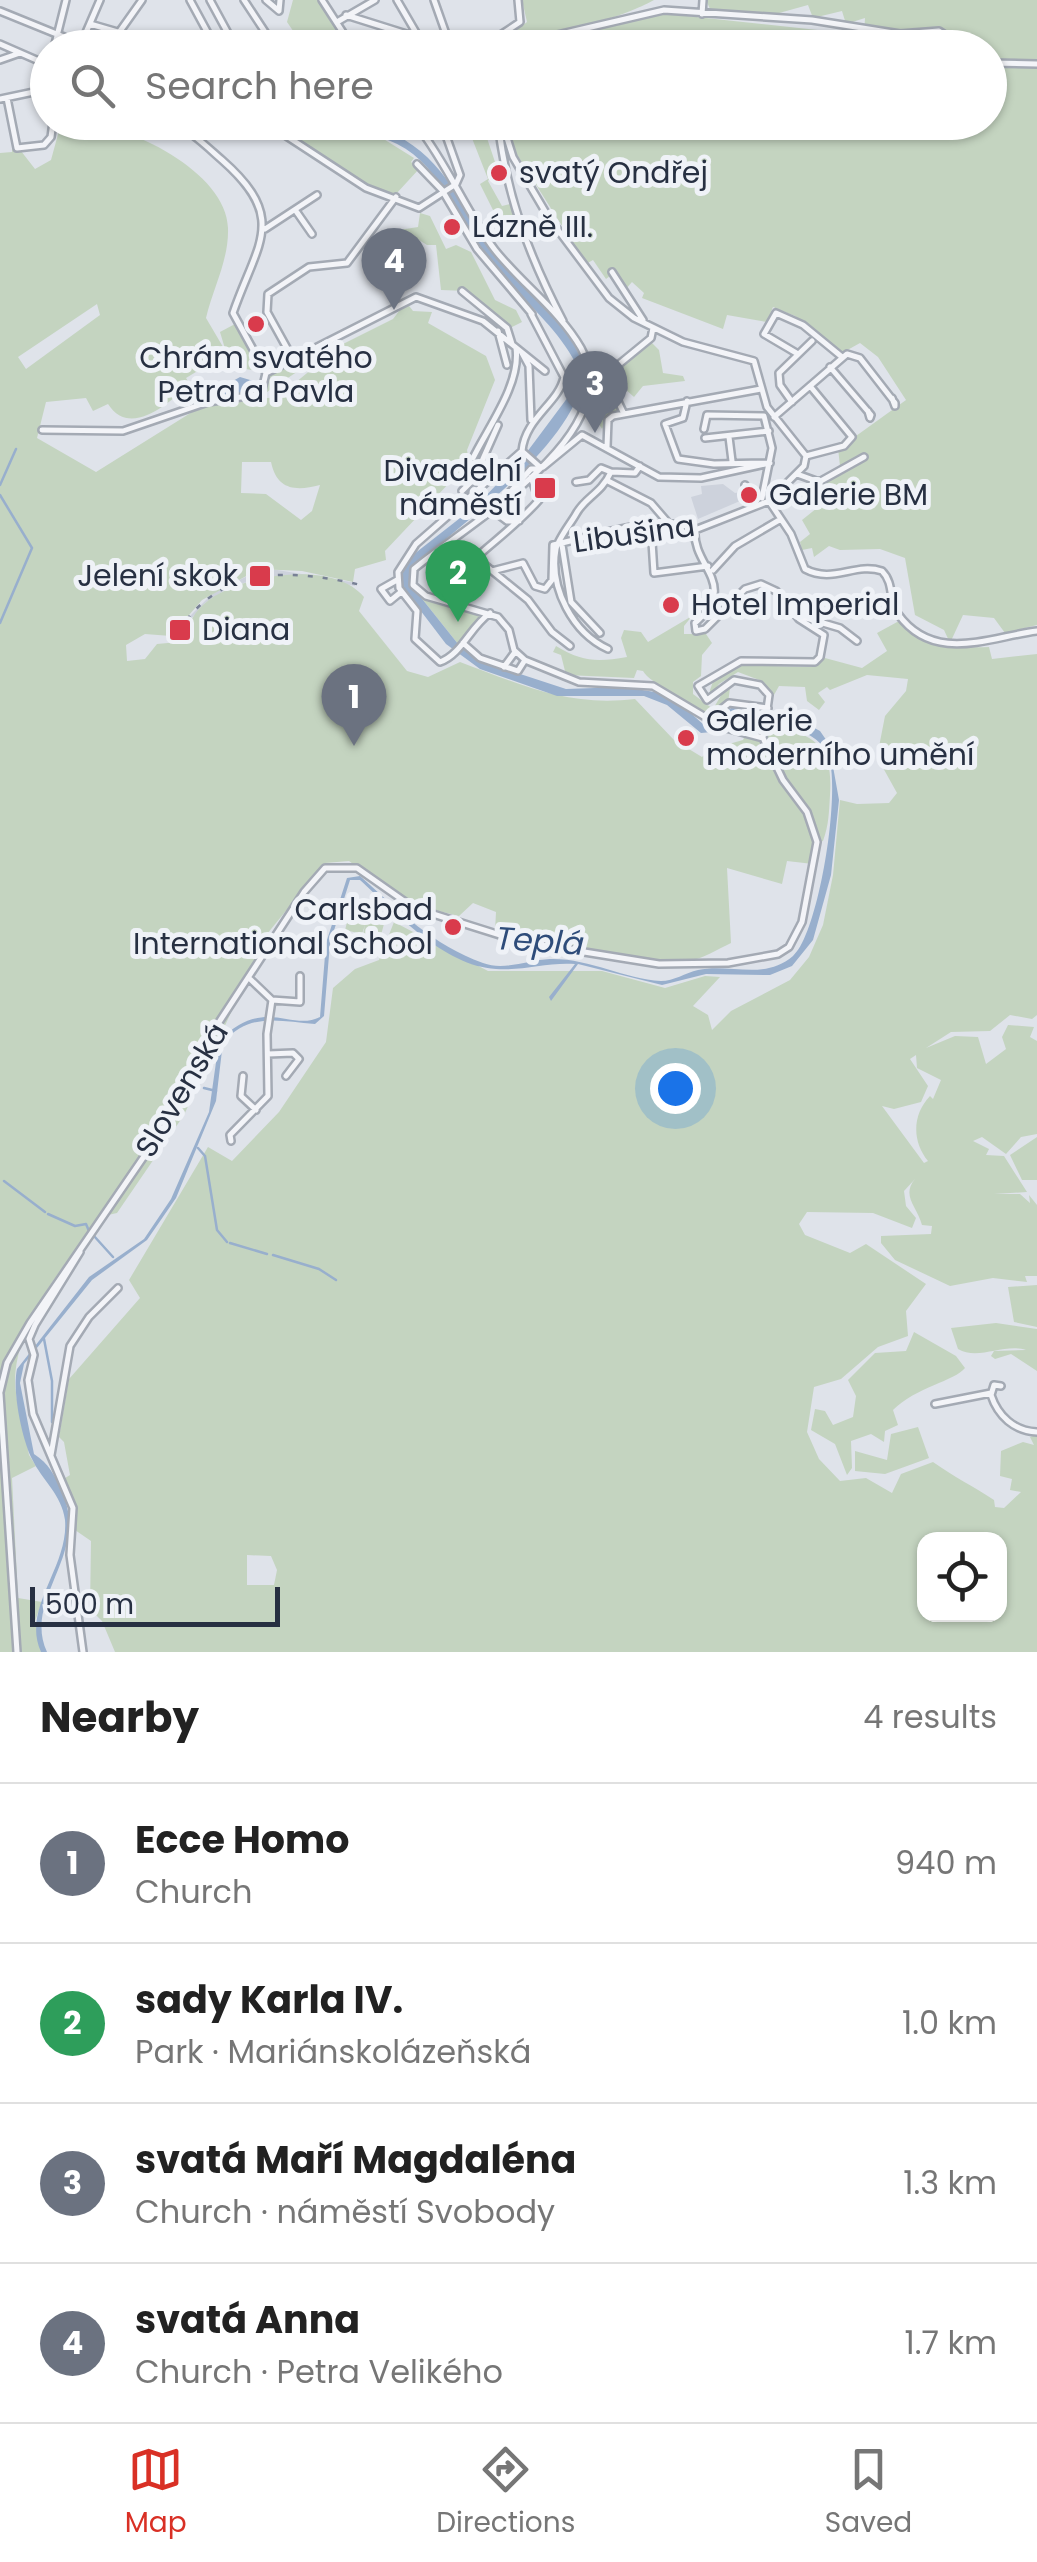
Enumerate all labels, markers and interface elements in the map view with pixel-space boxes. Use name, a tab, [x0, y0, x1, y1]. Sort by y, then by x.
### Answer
search box	[30, 30, 1007, 140]
icon: search	[65, 58, 120, 113]
text: Search here	[145, 59, 374, 112]
place label: svatý Ondřej	[519, 151, 708, 194]
marker: svatý Ondřej	[488, 162, 510, 184]
place label: Lázně III.	[472, 205, 593, 248]
marker: Lázně III.	[441, 216, 463, 238]
pin: 4	[362, 228, 426, 310]
marker: Chrám svatého Petra a Pavla	[245, 313, 267, 335]
place label: Chrám svatého Petra a Pavla	[139, 336, 373, 413]
pin: 3	[562, 350, 628, 433]
place label: Divadelní náměstí	[383, 449, 522, 526]
place label: Galerie BM	[769, 473, 928, 516]
marker: Divadelní náměstí	[532, 475, 558, 501]
marker: Galerie BM	[738, 484, 760, 506]
street label: Libušina	[570, 504, 697, 563]
pin: 2	[426, 540, 490, 622]
place label: Jelení skok	[77, 554, 239, 597]
marker: Jelení skok	[247, 563, 273, 589]
place label: Hotel Imperial	[691, 583, 899, 626]
marker: Hotel Imperial	[660, 594, 682, 616]
place label: Diana	[202, 608, 290, 651]
marker: Diana	[167, 617, 193, 643]
pin: 1	[322, 664, 386, 746]
place label: Galerie moderního umění	[706, 699, 974, 776]
marker: Galerie moderního umění	[675, 727, 697, 749]
place label: Carlsbad International School	[133, 888, 433, 965]
water label: Teplá	[494, 915, 586, 966]
marker: Carlsbad International School	[442, 916, 464, 938]
street label: Slovenská	[124, 1014, 239, 1165]
your location	[650, 1063, 701, 1114]
map controls	[917, 1532, 1007, 1622]
button: locate	[917, 1532, 1007, 1622]
scale bar	[30, 1582, 280, 1626]
text: 500 m	[45, 1585, 134, 1624]
text: Nearby	[40, 1688, 199, 1747]
text: 4 results	[863, 1694, 997, 1739]
text: Ecce Homo	[135, 1813, 349, 1866]
text: 1	[66, 1840, 79, 1885]
text: 940 m	[895, 1840, 997, 1885]
text: Church	[135, 1869, 253, 1914]
text: sady Karla IV.	[135, 1973, 403, 2026]
text: 2	[63, 2000, 82, 2045]
text: 1.0 km	[902, 2000, 997, 2045]
text: Park · Mariánskolázeňská	[135, 2029, 531, 2074]
text: svatá Maří Magdaléna	[135, 2133, 576, 2186]
text: 3	[63, 2160, 82, 2205]
text: 1.3 km	[903, 2160, 997, 2205]
text: Church · náměstí Svobody	[135, 2189, 555, 2234]
text: svatá Anna	[135, 2293, 360, 2346]
text: 4	[62, 2320, 83, 2365]
text: 1.7 km	[905, 2320, 997, 2365]
text: Church · Petra Velikého	[135, 2349, 503, 2394]
tab: Map	[125, 2442, 187, 2544]
tab: Directions	[436, 2442, 575, 2544]
tab: Saved	[825, 2442, 912, 2544]

